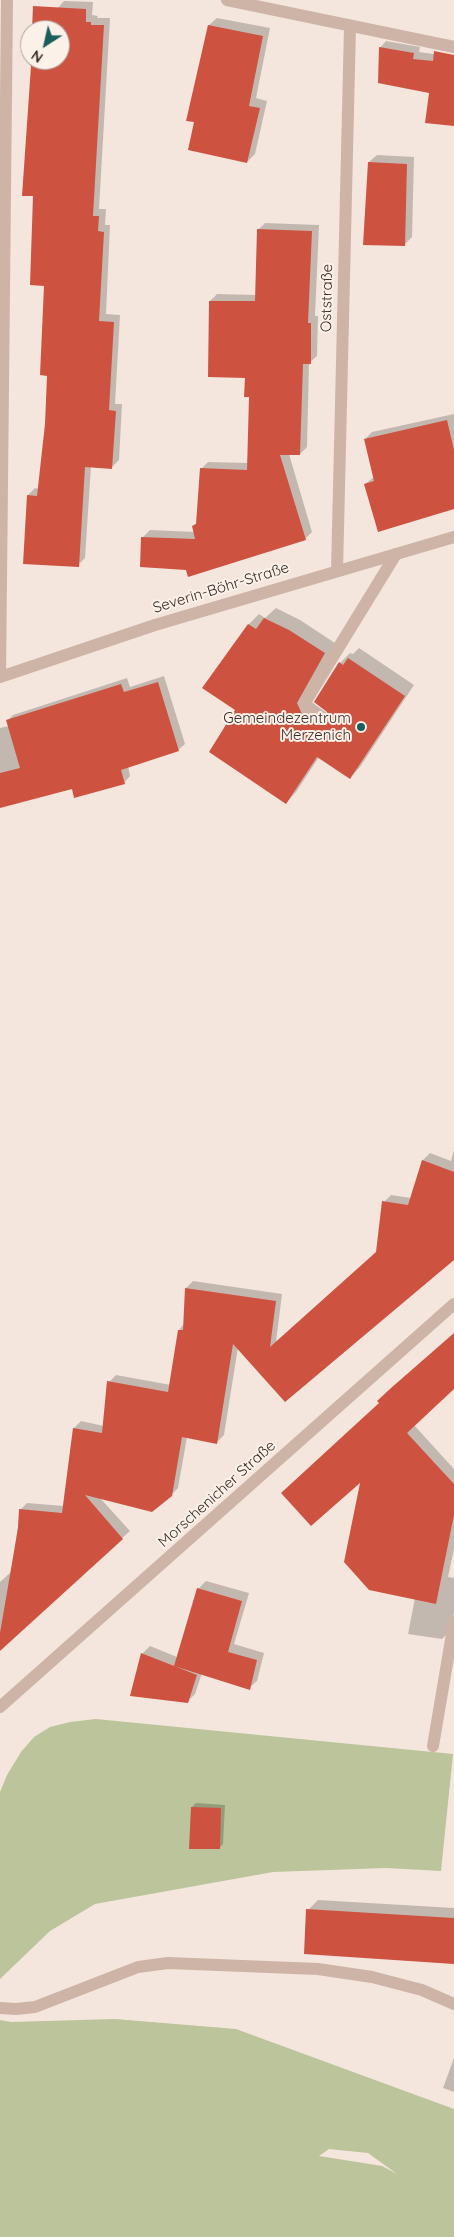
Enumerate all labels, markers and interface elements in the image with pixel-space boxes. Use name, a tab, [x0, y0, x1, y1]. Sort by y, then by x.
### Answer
north arrow	[20, 20, 70, 70]
text: N	[28, 46, 46, 67]
street label: Oststraße	[317, 264, 337, 332]
street label: Severin-Böhr-Straße	[151, 559, 291, 617]
place label: Gemeindezentrum Merzenich	[223, 709, 351, 744]
marker: Gemeindezentrum Merzenich	[355, 721, 367, 733]
street label: Morschenicher Straße	[155, 1437, 279, 1551]

